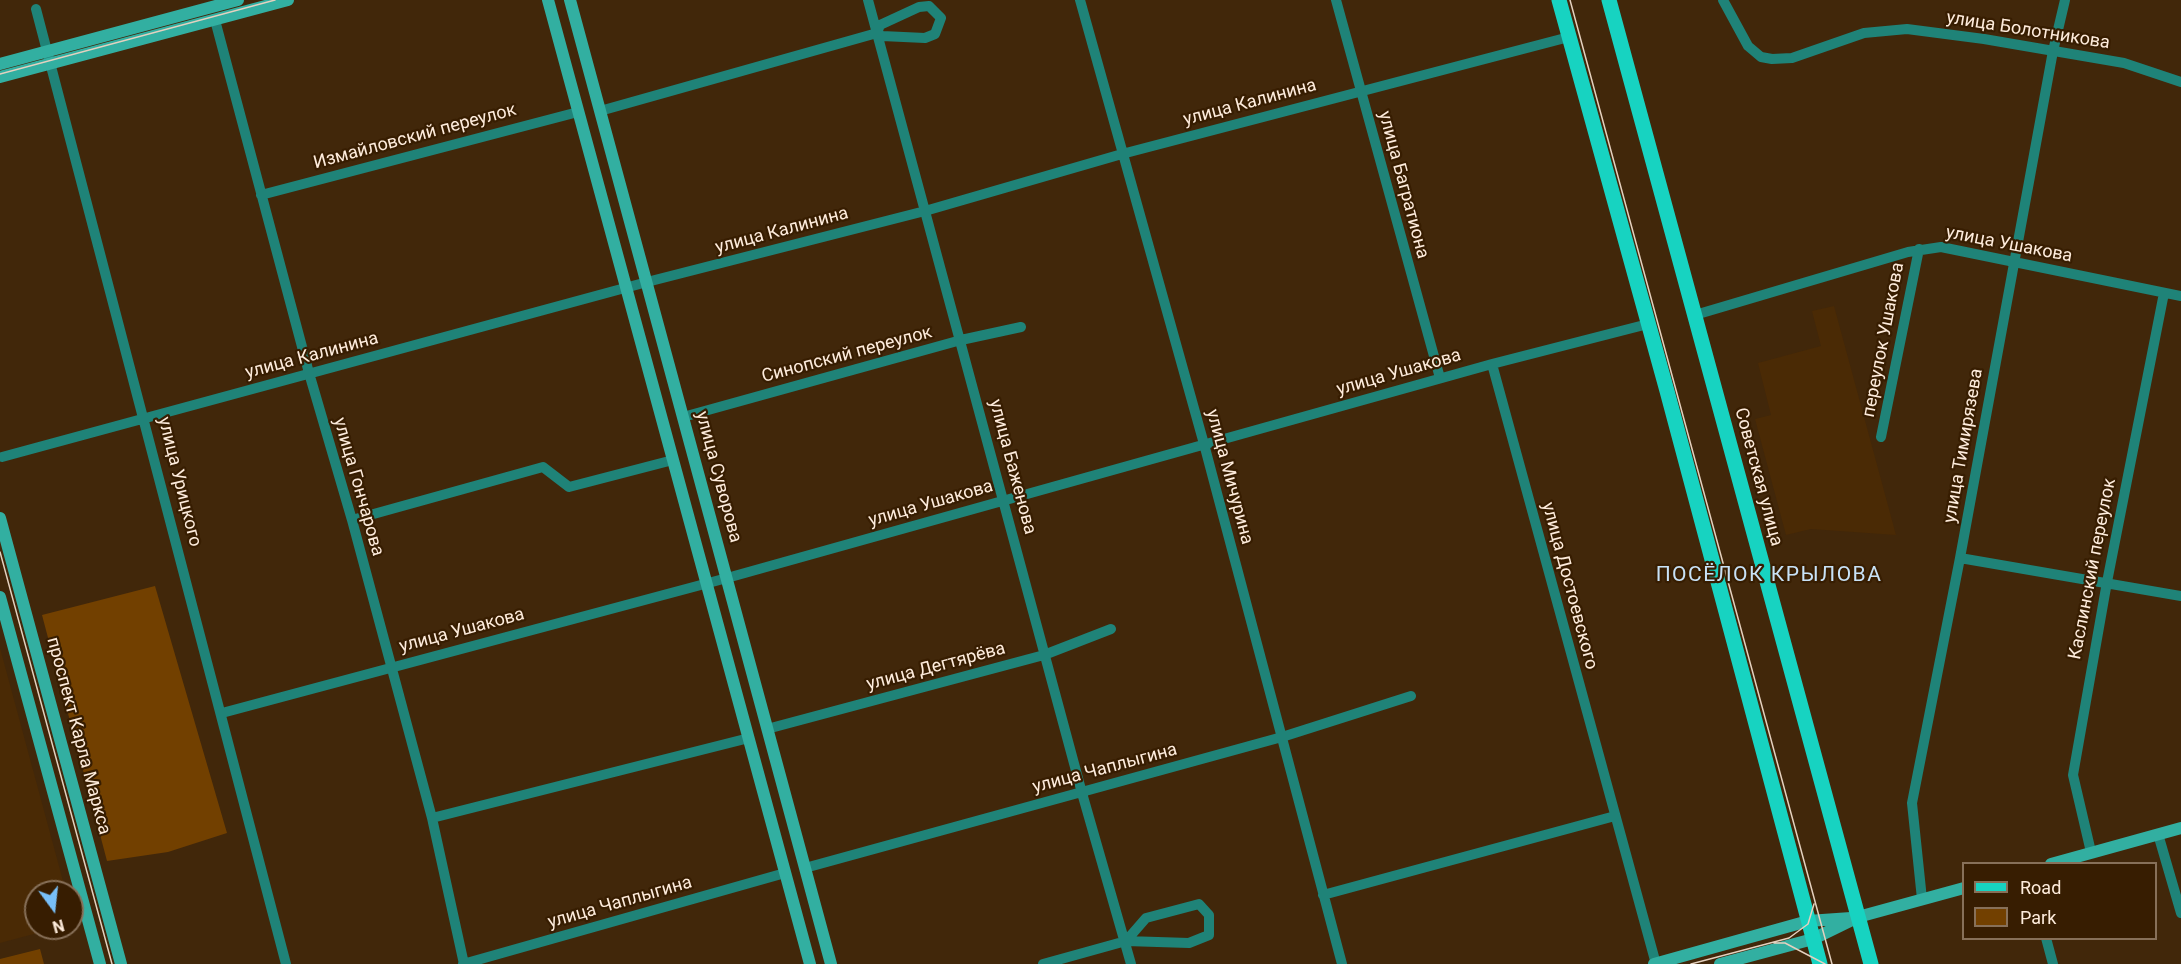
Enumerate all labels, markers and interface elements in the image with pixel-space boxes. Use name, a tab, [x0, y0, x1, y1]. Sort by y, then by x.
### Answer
street label: улица Болотникова	[1945, 7, 2111, 55]
street label: улица Калинина	[1181, 75, 1319, 131]
street label: Измайловский переулок	[311, 100, 519, 174]
street label: улица Багратиона	[1373, 109, 1433, 261]
street label: улица Калинина	[713, 203, 851, 259]
street label: улица Ушакова	[1944, 222, 2074, 268]
street label: переулок Ушакова	[1858, 261, 1910, 419]
street label: Синопский переулок	[759, 322, 935, 388]
street label: улица Калинина	[243, 328, 381, 384]
street label: улица Ушакова	[1334, 345, 1464, 401]
street label: улица Тимирязева	[1940, 367, 1988, 525]
street label: улица Баженова	[984, 397, 1040, 537]
street label: Советская улица	[1729, 405, 1787, 549]
street label: улица Мичурина	[1201, 407, 1257, 547]
street label: улица Суворова	[690, 409, 746, 545]
street label: улица Урицкого	[152, 415, 206, 549]
street label: улица Гончарова	[328, 415, 388, 559]
street label: улица Ушакова	[866, 476, 996, 532]
street label: Каслинский переулок	[2065, 476, 2121, 662]
street label: улица Достоевского	[1536, 500, 1602, 672]
district label: ПОСЁЛОК КРЫЛОВА	[1656, 563, 1882, 589]
street label: улица Ушакова	[397, 604, 527, 658]
street label: проспект Карла Маркса	[41, 635, 115, 837]
street label: улица Дегтярёва	[864, 638, 1008, 696]
street label: улица Чаплыгина	[1030, 739, 1180, 799]
legend	[1962, 862, 2157, 940]
street label: улица Чаплыгина	[545, 872, 695, 934]
text: Road	[2020, 877, 2061, 898]
north arrow	[24, 880, 84, 940]
text: Park	[2020, 907, 2056, 928]
text: N	[50, 915, 66, 937]

